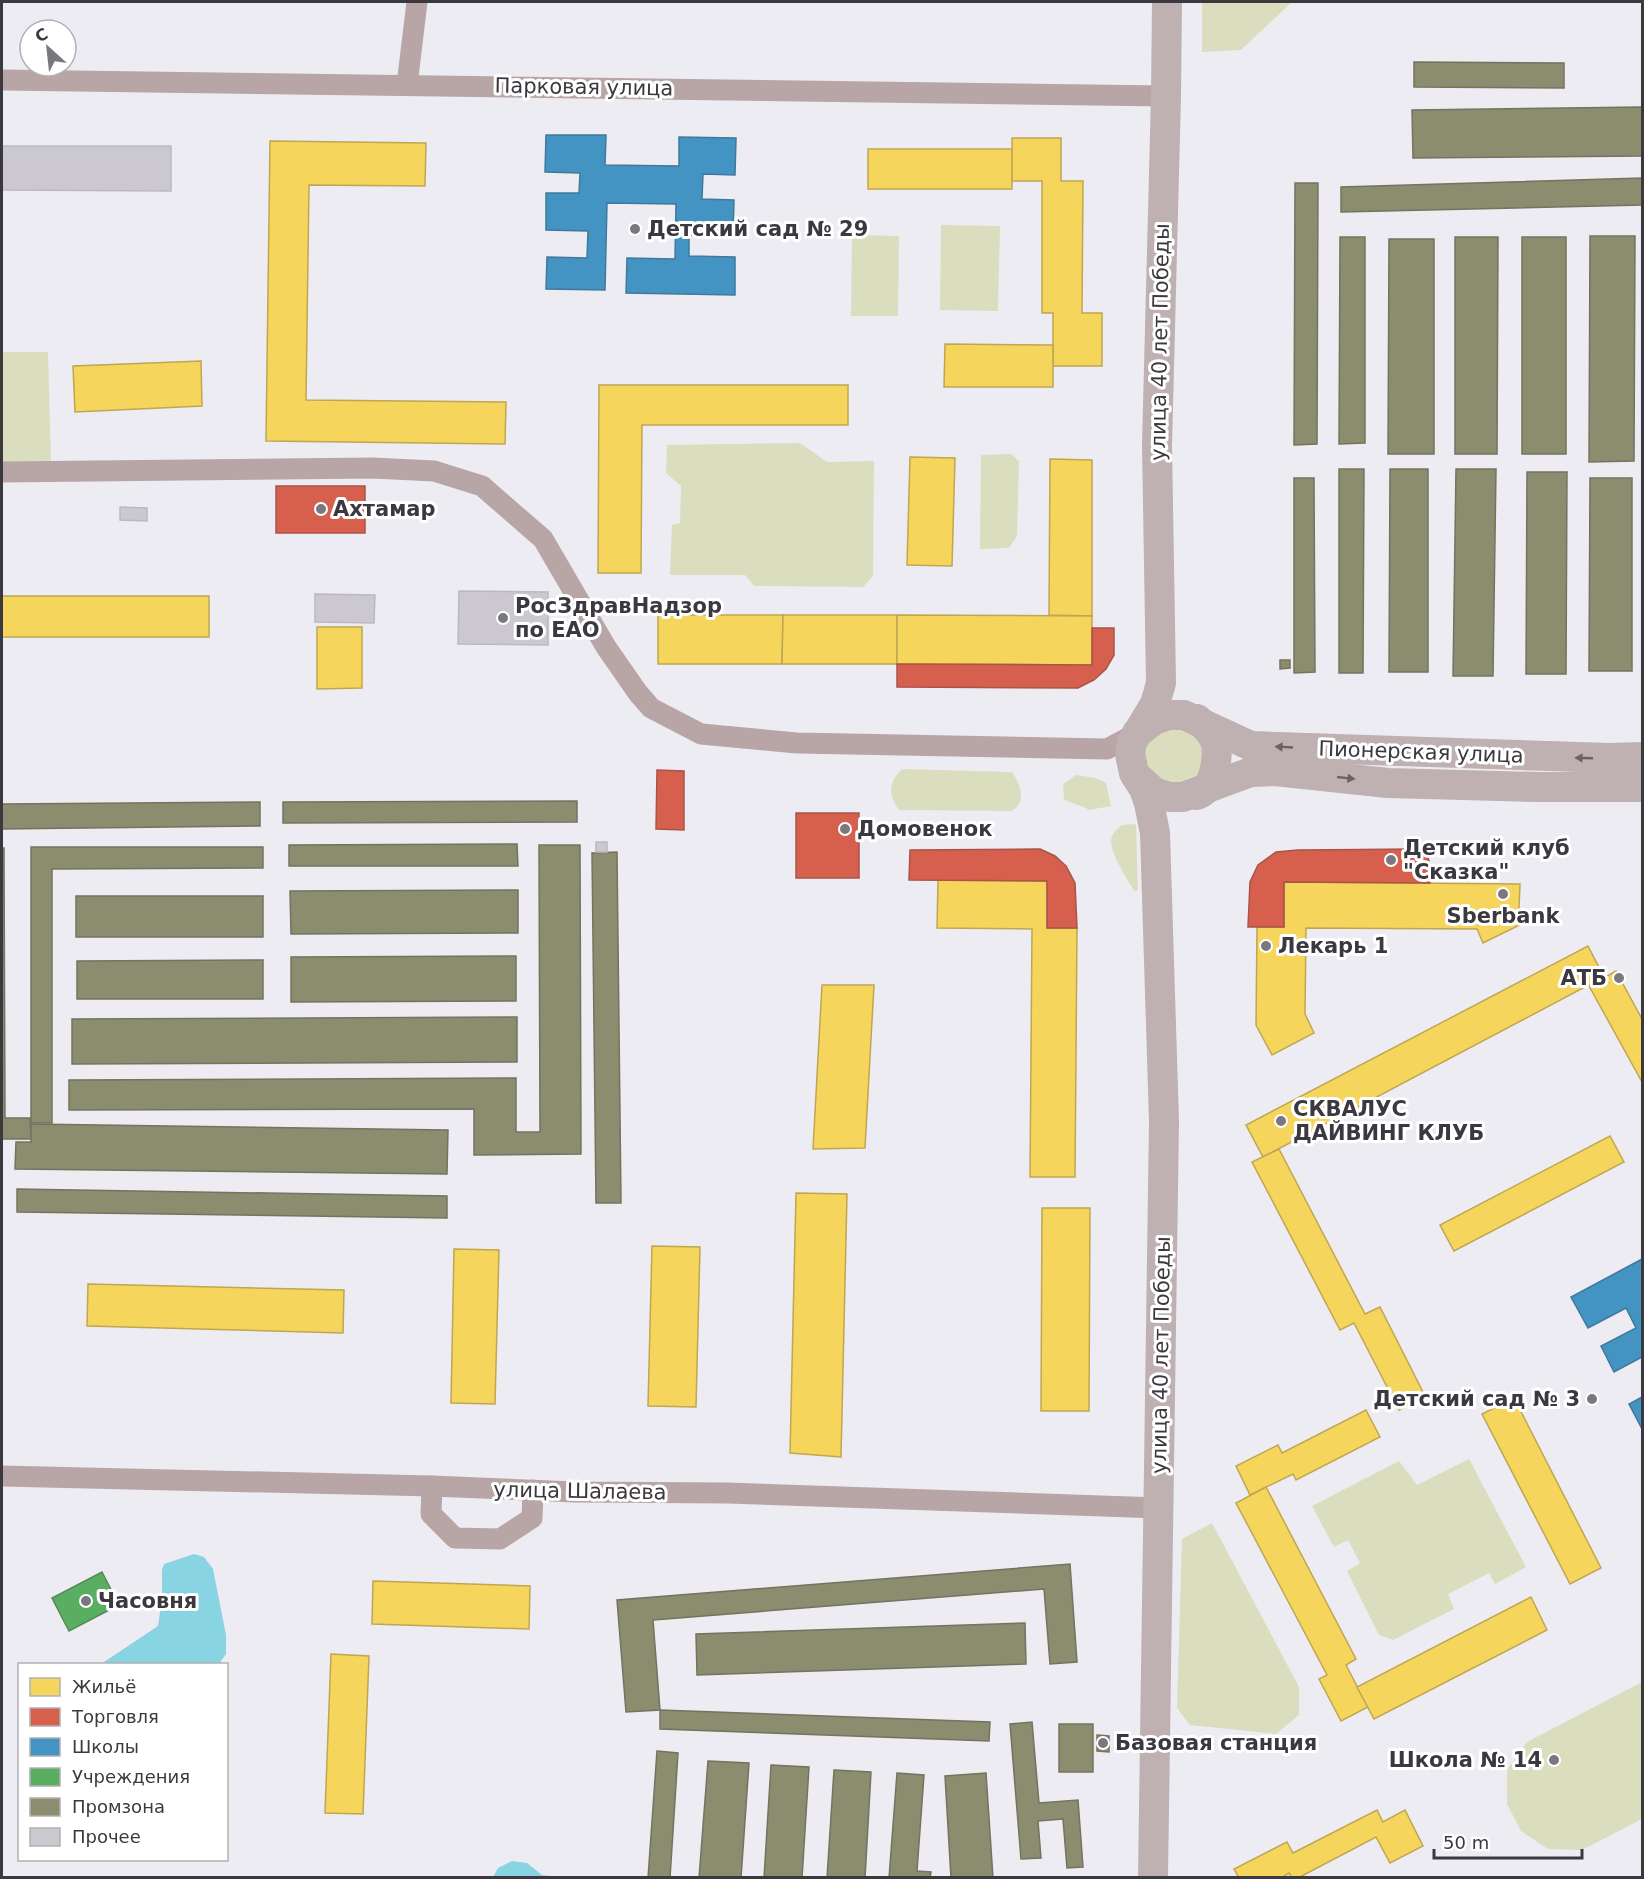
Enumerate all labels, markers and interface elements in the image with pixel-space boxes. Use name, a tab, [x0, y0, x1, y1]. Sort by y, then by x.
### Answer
north arrow	[18, 18, 78, 78]
text: С	[32, 24, 51, 46]
street label: Парковая улица	[494, 73, 674, 101]
place label: Детский сад № 29	[647, 217, 868, 241]
marker: Детский сад № 29	[628, 222, 642, 236]
street label: улица 40 лет Победы	[1146, 223, 1174, 461]
place label: Ахтамар	[333, 497, 436, 521]
marker: Ахтамар	[314, 502, 328, 516]
place label: РосЗдравНадзор по ЕАО	[515, 594, 722, 642]
marker: РосЗдравНадзор по ЕАО	[496, 611, 510, 625]
street label: Пионерская улица	[1318, 736, 1524, 768]
one-way arrow	[1275, 743, 1294, 752]
one-way arrow	[1575, 753, 1594, 762]
one-way arrow	[1337, 773, 1356, 783]
place label: Домовенок	[857, 817, 992, 841]
marker: Домовенок	[838, 822, 852, 836]
place label: Детский клуб "Сказка"	[1403, 836, 1570, 884]
marker: Детский клуб "Сказка"	[1384, 853, 1398, 867]
marker: Sberbank	[1496, 887, 1510, 901]
place label: Sberbank	[1447, 904, 1560, 928]
place label: Лекарь 1	[1278, 934, 1388, 958]
marker: Лекарь 1	[1259, 939, 1273, 953]
place label: АТБ	[1560, 966, 1607, 990]
marker: АТБ	[1612, 971, 1626, 985]
place label: СКВАЛУС ДАЙВИНГ КЛУБ	[1293, 1097, 1484, 1145]
marker: СКВАЛУС ДАЙВИНГ КЛУБ	[1274, 1114, 1288, 1128]
street label: улица 40 лет Победы	[1147, 1236, 1175, 1474]
place label: Детский сад № 3	[1373, 1387, 1580, 1411]
marker: Детский сад № 3	[1585, 1392, 1599, 1406]
street label: улица Шалаева	[493, 1477, 667, 1505]
place label: Часовня	[98, 1589, 197, 1613]
marker: Часовня	[79, 1594, 93, 1608]
legend	[18, 1663, 228, 1861]
text: Жильё	[72, 1676, 136, 1697]
text: Торговля	[71, 1706, 159, 1727]
place label: Базовая станция	[1115, 1731, 1317, 1755]
text: Школы	[72, 1736, 139, 1757]
marker: Базовая станция	[1096, 1736, 1110, 1750]
place label: Школа № 14	[1389, 1748, 1542, 1772]
marker: Школа № 14	[1547, 1753, 1561, 1767]
text: Учреждения	[72, 1766, 190, 1787]
text: Промзона	[72, 1796, 165, 1817]
scale bar	[1434, 1822, 1582, 1860]
text: Прочее	[72, 1826, 141, 1847]
text: 50 m	[1443, 1832, 1489, 1853]

